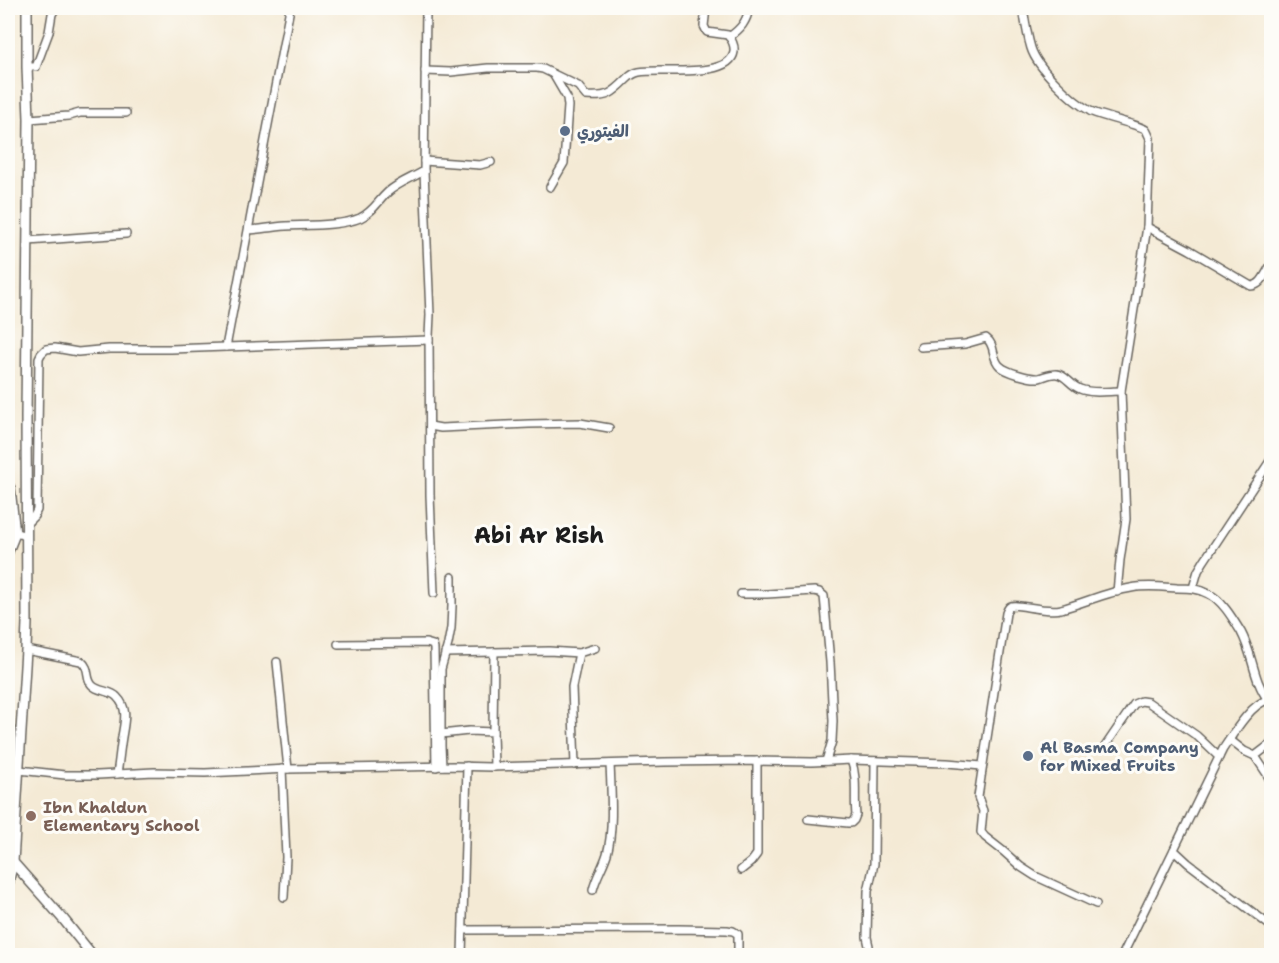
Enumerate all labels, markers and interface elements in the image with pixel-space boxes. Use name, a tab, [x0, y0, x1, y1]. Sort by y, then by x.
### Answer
place label: الفيتوري	[577, 121, 629, 144]
marker: الفيتوري	[558, 124, 572, 138]
district label: Abi Ar Rish	[474, 521, 604, 550]
place label: Al Basma Company for Mixed Fruits	[1040, 737, 1199, 776]
marker: Al Basma Company for Mixed Fruits	[1021, 749, 1035, 763]
place label: Ibn Khaldun Elementary School	[43, 797, 200, 836]
marker: Ibn Khaldun Elementary School	[24, 809, 38, 823]

